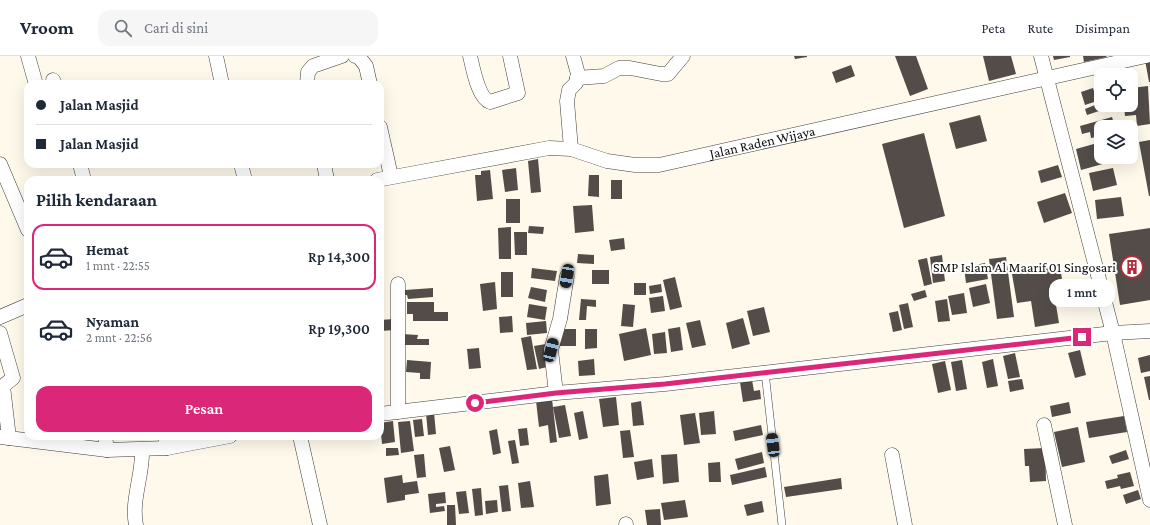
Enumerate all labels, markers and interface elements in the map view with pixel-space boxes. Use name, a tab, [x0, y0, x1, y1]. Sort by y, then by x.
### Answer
search box	[98, 10, 378, 46]
text: Vroom	[20, 17, 74, 38]
icon: search	[112, 17, 134, 39]
text: Cari di sini	[144, 20, 208, 36]
text: Peta	[982, 20, 1006, 36]
text: Rute	[1028, 20, 1053, 36]
text: Disimpan	[1075, 20, 1130, 36]
map controls	[1094, 68, 1138, 164]
button: locate	[1094, 68, 1138, 112]
text: Jalan Masjid	[60, 97, 139, 113]
button: layers	[1094, 120, 1138, 164]
street label: Jalan Raden Wijaya	[706, 122, 817, 162]
text: Jalan Masjid	[60, 136, 139, 152]
text: Pilih kendaraan	[36, 190, 157, 210]
icon: car	[38, 239, 74, 275]
text: Hemat	[86, 242, 129, 258]
text: Rp 14,300	[308, 249, 370, 265]
building icon: SMP Islam Al Maarif 01 Singosari	[1119, 254, 1145, 280]
text: 1 mnt · 22:55	[86, 258, 150, 273]
place label: SMP Islam Al Maarif 01 Singosari	[933, 259, 1116, 275]
car	[559, 263, 575, 289]
callout: 1 mnt	[1049, 279, 1115, 307]
text: 1 mnt	[1067, 285, 1097, 300]
icon: car	[38, 311, 74, 347]
text: Nyaman	[86, 314, 139, 330]
text: Rp 19,300	[308, 321, 370, 337]
route end	[1073, 328, 1091, 346]
text: 2 mnt · 22:56	[86, 330, 152, 345]
car	[542, 337, 560, 363]
button: Pesan	[36, 386, 372, 432]
route start	[466, 394, 484, 412]
car	[766, 432, 780, 458]

